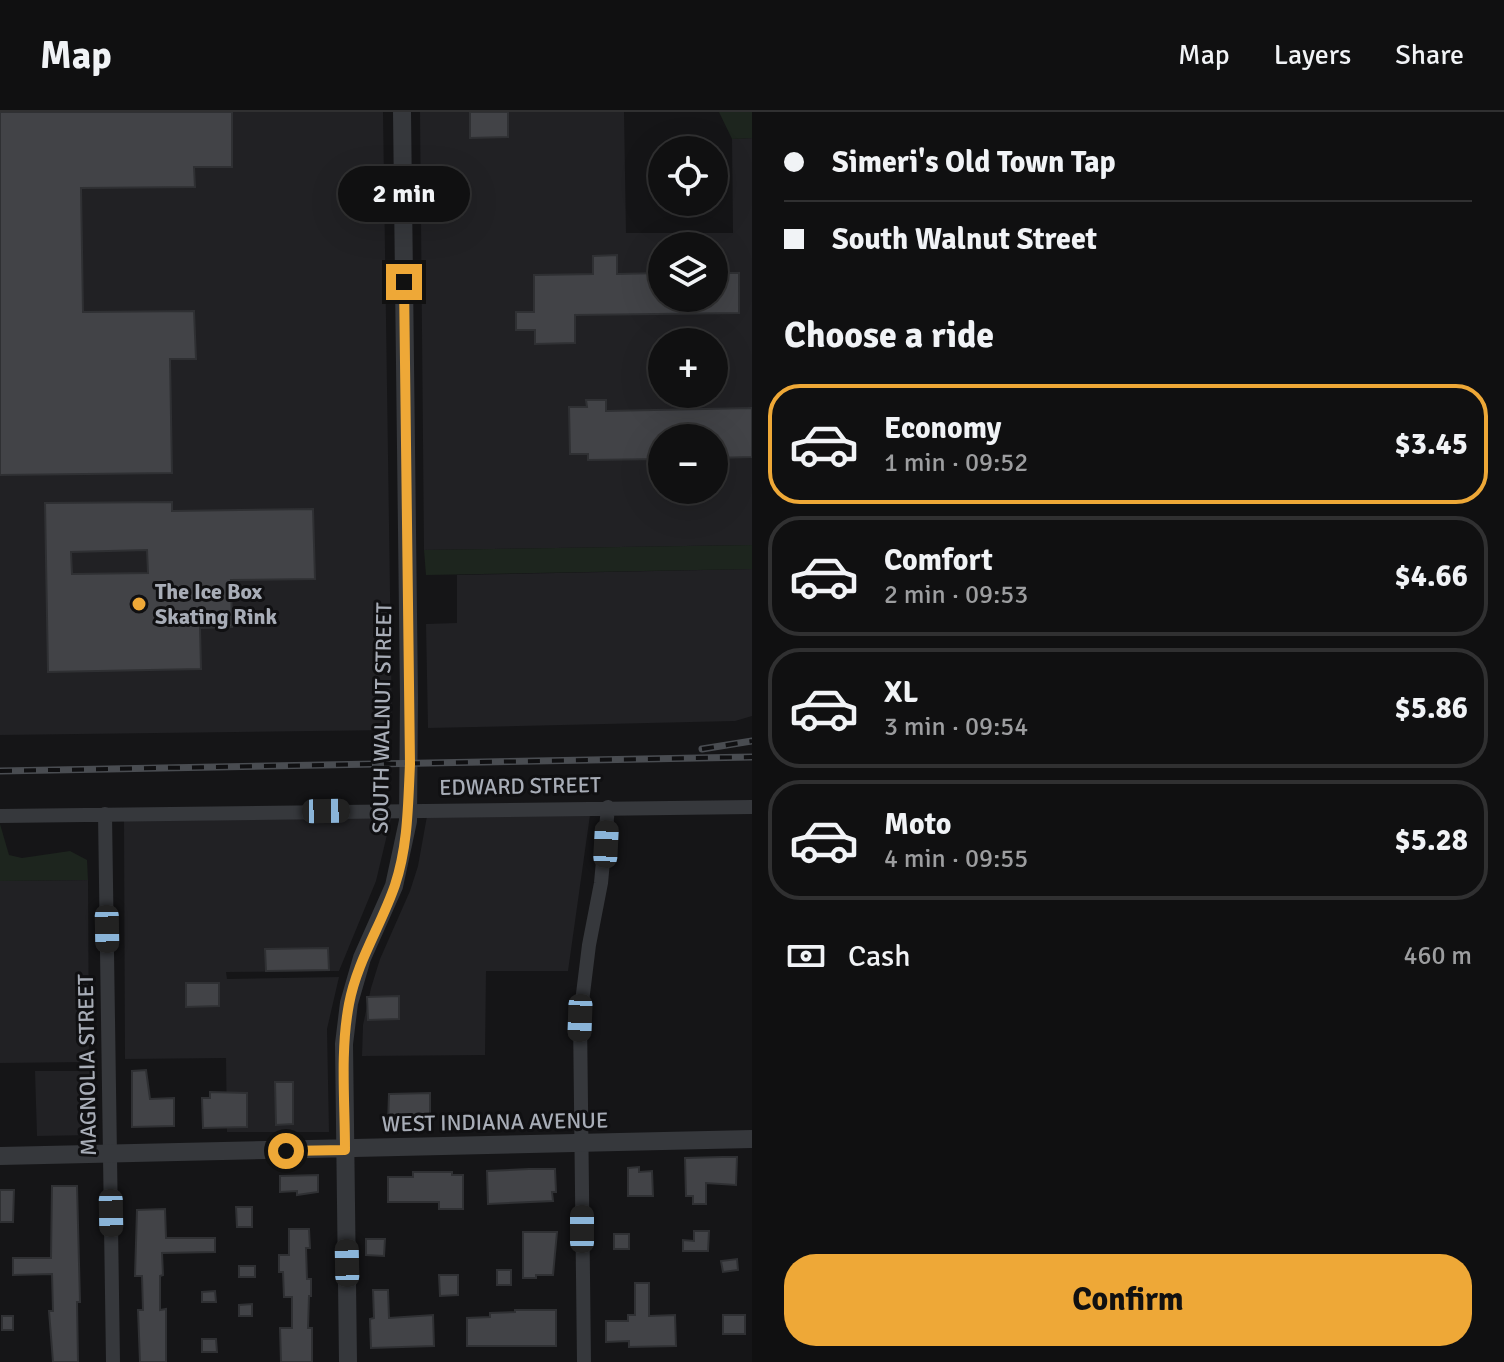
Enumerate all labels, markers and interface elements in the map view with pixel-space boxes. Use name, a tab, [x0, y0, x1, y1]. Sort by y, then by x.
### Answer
text: Map	[40, 32, 112, 79]
text: Map	[1178, 38, 1230, 72]
text: Layers	[1274, 38, 1351, 72]
text: Share	[1395, 38, 1464, 72]
map controls	[648, 136, 728, 504]
button: locate	[648, 136, 728, 216]
text: Simeri's Old Town Tap	[832, 144, 1116, 181]
callout: 2 min	[338, 166, 470, 222]
text: 2 min	[373, 178, 435, 210]
text: South Walnut Street	[832, 221, 1097, 258]
button: layers	[648, 232, 728, 312]
route end	[386, 264, 422, 300]
text: Choose a ride	[784, 313, 994, 358]
button: +	[648, 328, 728, 408]
icon: car	[788, 408, 860, 480]
text: Economy	[884, 410, 1001, 447]
button: −	[648, 424, 728, 504]
text: $3.45	[1395, 426, 1468, 463]
text: 1 min · 09:52	[884, 447, 1028, 479]
icon: car	[788, 540, 860, 612]
text: Comfort	[884, 542, 993, 579]
text: $4.66	[1395, 558, 1468, 595]
place label: The Ice Box Skating Rink	[155, 578, 277, 630]
text: 2 min · 09:53	[884, 579, 1028, 611]
marker: The Ice Box Skating Rink	[130, 595, 148, 613]
street label: SOUTH WALNUT STREET	[366, 602, 398, 834]
icon: car	[788, 672, 860, 744]
text: XL	[884, 674, 918, 711]
text: $5.86	[1395, 690, 1468, 727]
text: 3 min · 09:54	[884, 711, 1028, 743]
street label: EDWARD STREET	[439, 771, 601, 801]
car	[302, 799, 350, 823]
icon: car	[788, 804, 860, 876]
text: Moto	[884, 806, 951, 843]
car	[593, 819, 619, 869]
text: $5.28	[1395, 822, 1468, 859]
text: 4 min · 09:55	[884, 843, 1028, 875]
car	[95, 905, 119, 953]
icon: cash	[784, 934, 828, 978]
text: Cash	[848, 938, 911, 975]
text: 460 m	[1403, 940, 1472, 972]
street label: MAGNOLIA STREET	[72, 974, 102, 1156]
car	[567, 994, 593, 1042]
street label: WEST INDIANA AVENUE	[381, 1107, 609, 1137]
route start	[268, 1133, 304, 1169]
car	[99, 1189, 123, 1237]
car	[570, 1205, 594, 1253]
car	[335, 1239, 359, 1287]
button: Confirm	[784, 1254, 1472, 1346]

